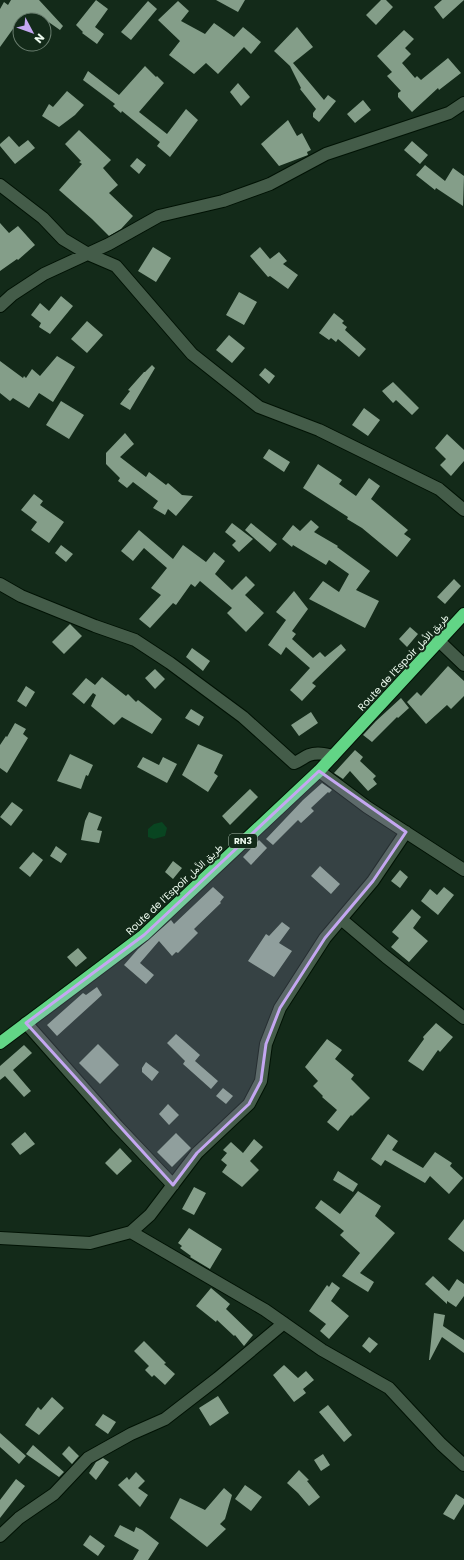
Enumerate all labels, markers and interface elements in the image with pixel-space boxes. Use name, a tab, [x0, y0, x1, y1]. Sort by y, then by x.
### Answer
north arrow	[12, 12, 52, 52]
text: N	[31, 30, 48, 47]
street label: Route de l’Espoir طريق الأمل	[354, 610, 453, 714]
road number: RN3	[229, 834, 257, 848]
street label: Route de l’Espoir طريق الأمل	[122, 840, 227, 938]

